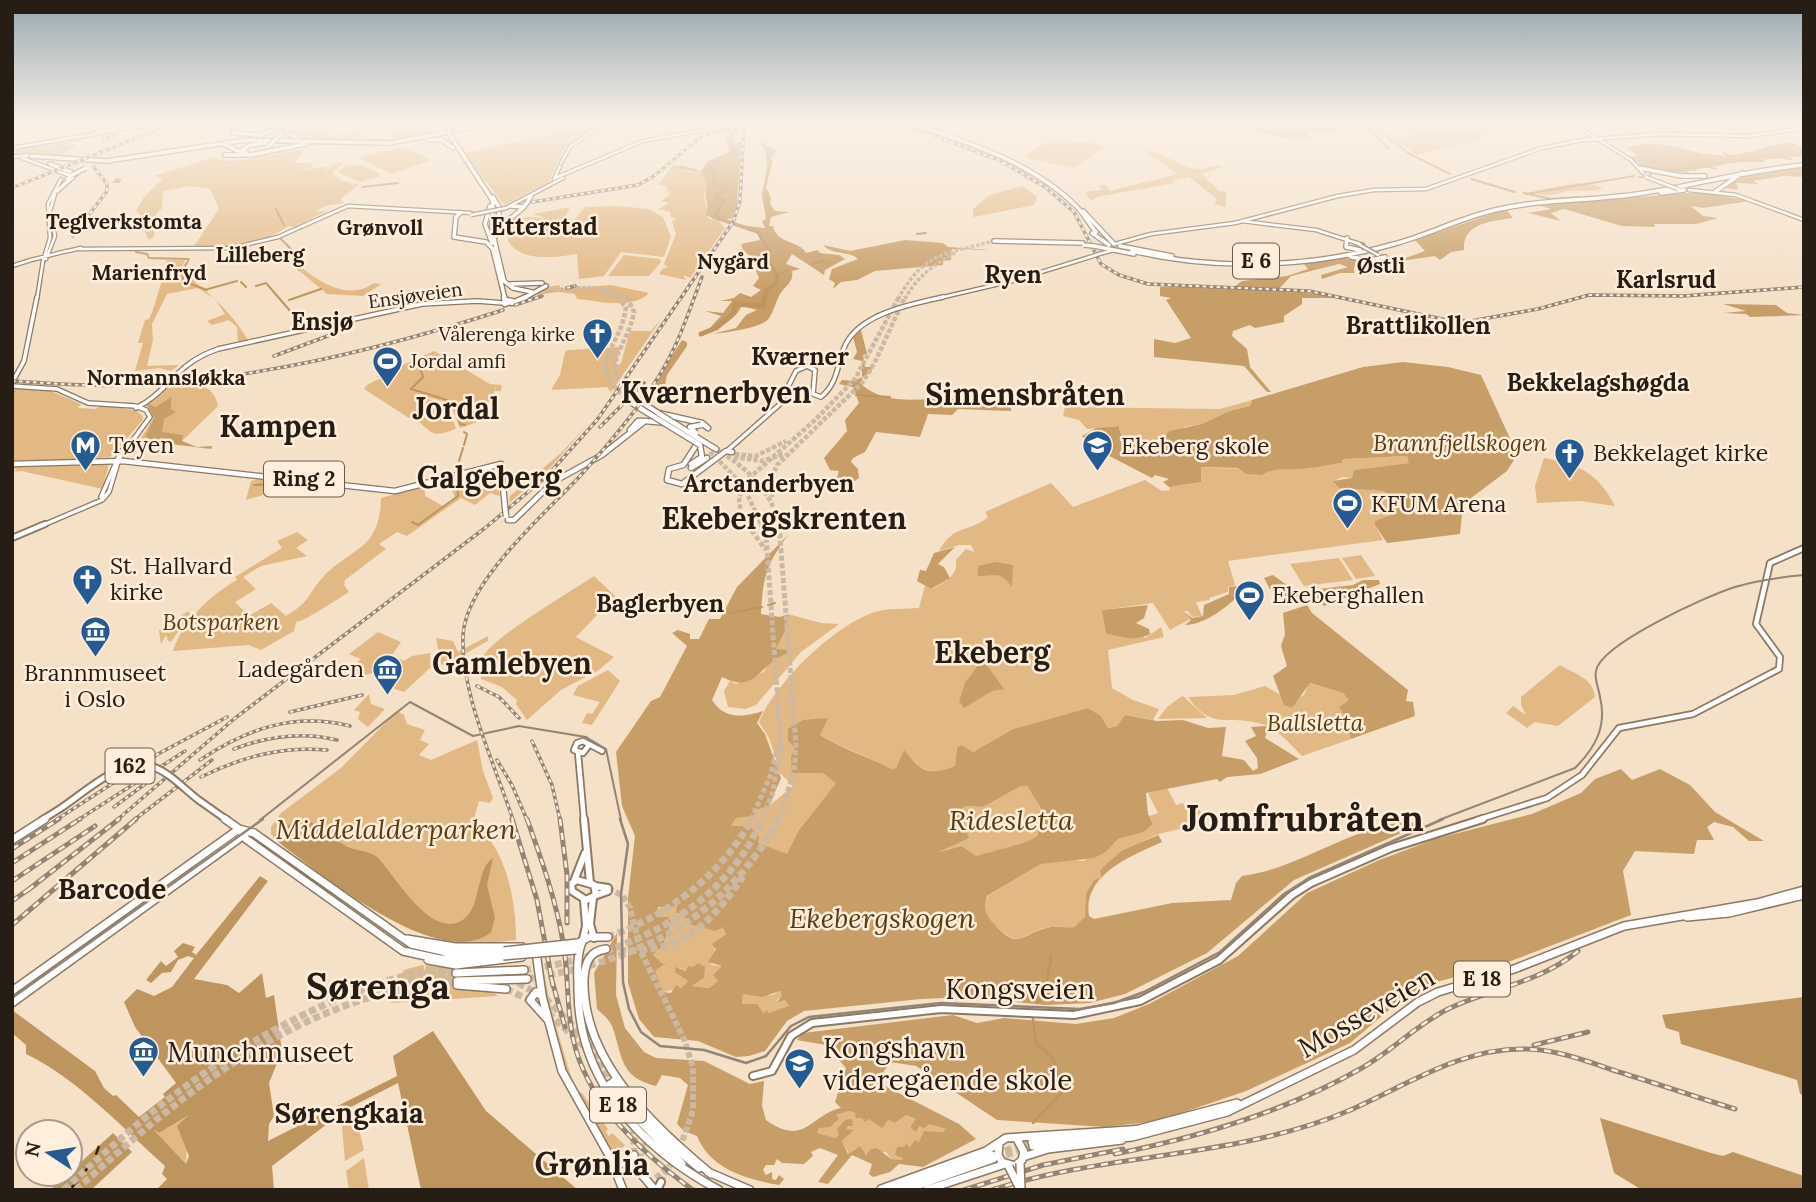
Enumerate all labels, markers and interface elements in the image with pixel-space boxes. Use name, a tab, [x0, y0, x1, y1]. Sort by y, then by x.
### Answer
district label: Teglverkstomta	[46, 208, 202, 235]
district label: Etterstad	[490, 211, 598, 242]
district label: Grønvoll	[337, 214, 424, 241]
district label: Lilleberg	[216, 241, 306, 268]
road number: E 6	[1233, 244, 1279, 278]
district label: Nygård	[697, 248, 769, 275]
district label: Østli	[1357, 252, 1405, 279]
district label: Marienfryd	[92, 259, 206, 286]
district label: Ryen	[984, 259, 1042, 290]
district label: Karlsrud	[1616, 264, 1716, 295]
street label: Ensjøveien	[366, 276, 464, 314]
district label: Ensjø	[291, 306, 353, 337]
district label: Brattlikollen	[1346, 310, 1490, 341]
church icon: Vålerenga kirke	[581, 317, 615, 361]
place label: Vålerenga kirke	[437, 322, 575, 346]
district label: Kværner	[751, 341, 850, 372]
sports icon: Jordal amfi	[370, 344, 404, 388]
place label: Jordal amfi	[409, 349, 506, 373]
district label: Normannsløkka	[86, 364, 246, 391]
district label: Bekkelagshøgda	[1506, 367, 1690, 398]
district label: Kværnerbyen	[621, 373, 811, 412]
district label: Simensbråten	[925, 375, 1125, 413]
district label: Jordal	[413, 389, 499, 427]
district label: Kampen	[219, 407, 337, 445]
metro station icon: Tøyen	[69, 428, 103, 472]
park label: Brannfjellskogen	[1373, 428, 1547, 457]
school or university icon: Ekeberg skole	[1081, 429, 1115, 473]
place label: Tøyen	[109, 430, 174, 459]
place label: Ekeberg skole	[1121, 431, 1269, 460]
church icon: Bekkelaget kirke	[1553, 436, 1587, 480]
place label: Bekkelaget kirke	[1593, 438, 1768, 467]
district label: Galgeberg	[417, 458, 563, 497]
road number: Ring 2	[264, 462, 344, 496]
district label: Arctanderbyen	[684, 468, 854, 499]
sports icon: KFUM Arena	[1331, 487, 1365, 531]
place label: KFUM Arena	[1371, 489, 1506, 518]
district label: Ekebergskrenten	[661, 499, 907, 538]
place label: St. Hallvard kirke	[110, 551, 233, 606]
church icon: St. Hallvard kirke	[70, 562, 104, 606]
sports icon: Ekeberghallen	[1232, 578, 1266, 622]
place label: Ekeberghallen	[1272, 580, 1425, 609]
district label: Baglerbyen	[596, 588, 724, 619]
park label: Botsparken	[162, 607, 280, 636]
museum icon: Brannmuseet i Oslo	[78, 615, 112, 659]
district label: Ekeberg	[934, 633, 1051, 672]
district label: Gamlebyen	[432, 644, 592, 683]
museum icon: Ladegården	[370, 652, 404, 696]
place label: Ladegården	[238, 654, 364, 683]
place label: Brannmuseet i Oslo	[24, 658, 166, 713]
park label: Ballsletta	[1267, 708, 1364, 737]
road number: 162	[106, 748, 154, 784]
district label: Jomfrubråten	[1182, 794, 1424, 841]
park label: Ridesletta	[949, 802, 1074, 838]
park label: Middelalderparken	[276, 811, 516, 847]
district label: Barcode	[58, 871, 166, 907]
park label: Ekebergskogen	[789, 900, 975, 936]
street label: Mosseveien	[1291, 958, 1441, 1066]
district label: Sørenga	[306, 962, 450, 1009]
road number: E 18	[1454, 962, 1510, 996]
street label: Kongsveien	[945, 971, 1095, 1007]
place label: Kongshavn videregående skole	[823, 1030, 1072, 1098]
place label: Munchmuseet	[167, 1034, 354, 1070]
museum icon: Munchmuseet	[127, 1035, 161, 1079]
school or university icon: Kongshavn videregående skole	[783, 1047, 817, 1091]
road number: E 18	[590, 1088, 646, 1122]
district label: Sørengkaia	[274, 1095, 424, 1131]
north arrow	[14, 1118, 84, 1188]
text: N	[19, 1139, 46, 1159]
district label: Grønlia	[535, 1143, 650, 1184]

